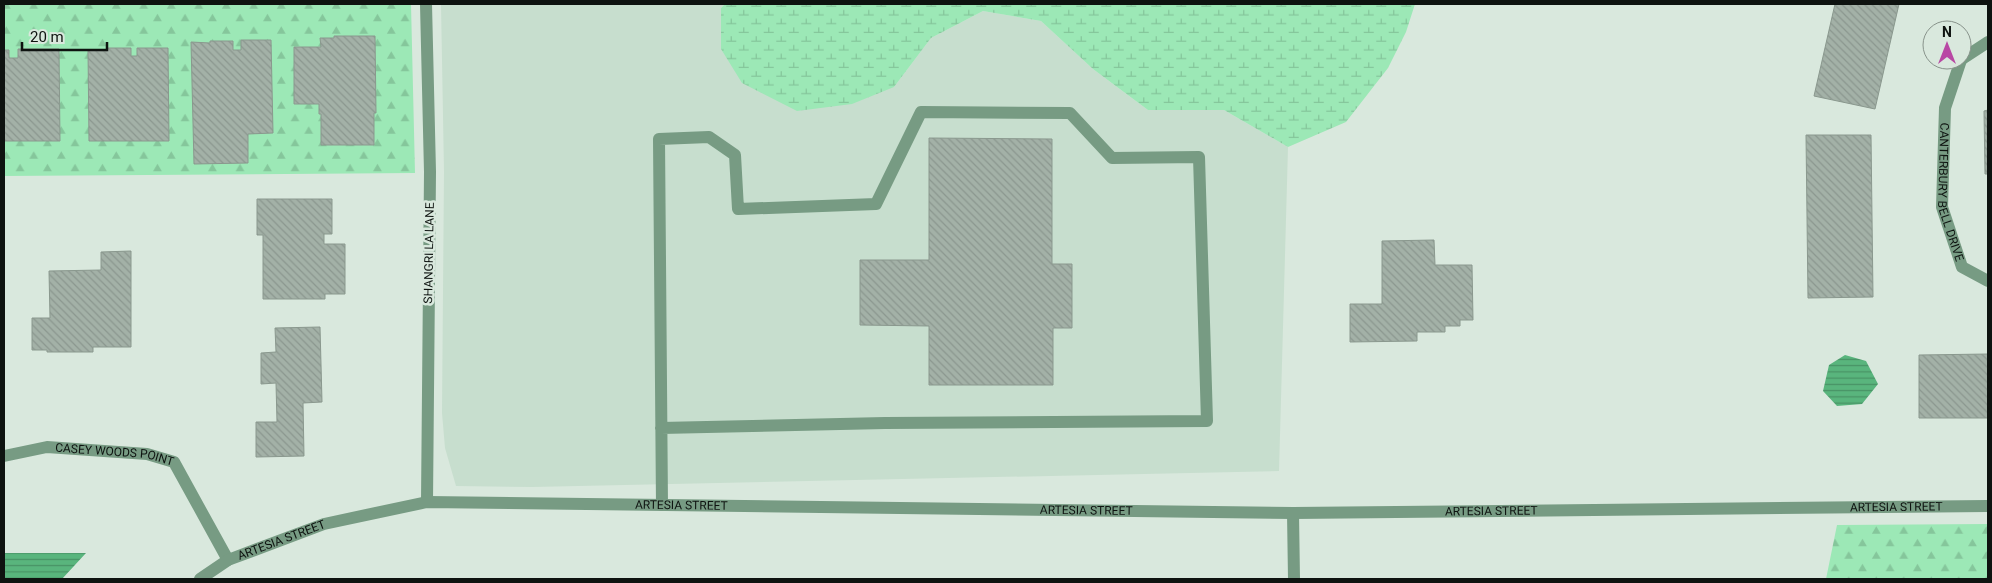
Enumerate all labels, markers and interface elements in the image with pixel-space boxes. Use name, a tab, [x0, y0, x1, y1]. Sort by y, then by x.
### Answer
scale bar	[22, 20, 108, 52]
north arrow	[1922, 20, 1972, 70]
text: N	[1942, 24, 1952, 40]
text: 20 m	[30, 28, 64, 46]
street label: CANTERBURY BELL DRIVE	[1935, 123, 1967, 263]
street label: SHANGRI LA LANE	[421, 202, 437, 304]
street label: CASEY WOODS POINT	[55, 441, 175, 469]
street label: ARTESIA STREET	[635, 498, 728, 513]
street label: ARTESIA STREET	[1850, 499, 1943, 514]
street label: ARTESIA STREET	[1040, 503, 1133, 518]
street label: ARTESIA STREET	[1445, 504, 1538, 518]
street label: ARTESIA STREET	[236, 517, 327, 563]

